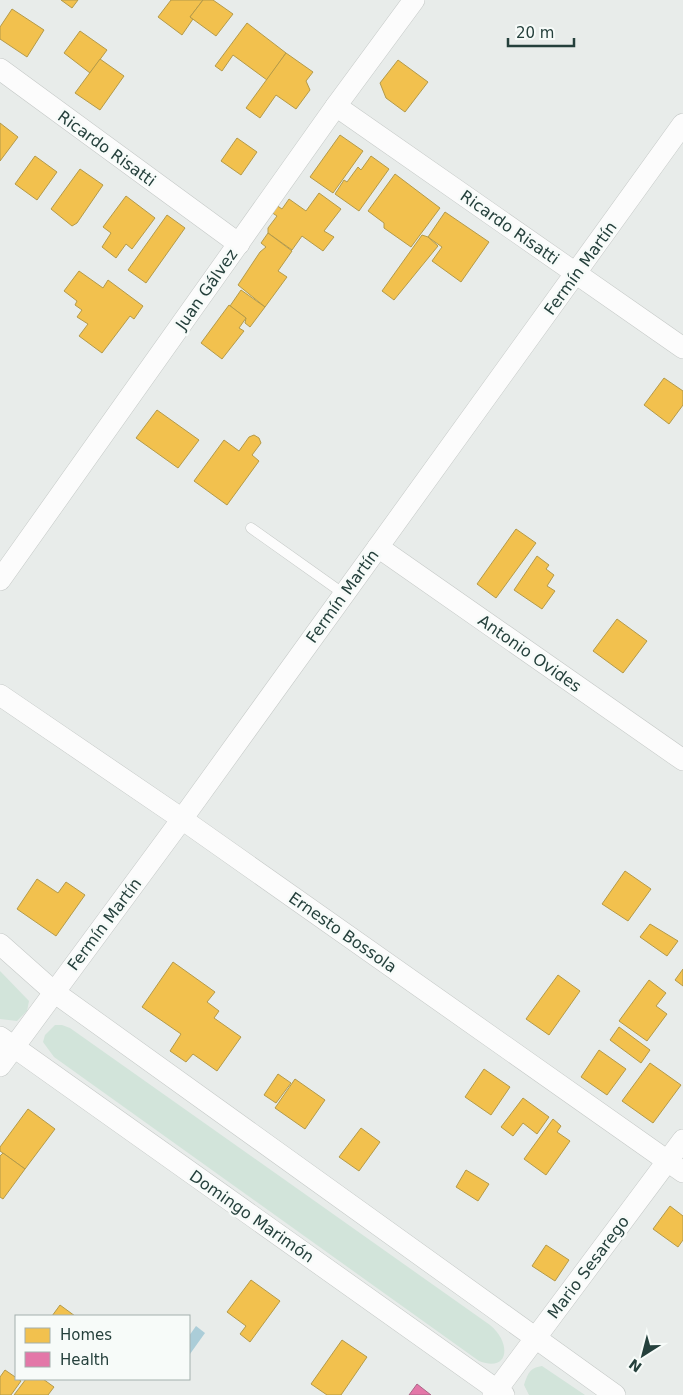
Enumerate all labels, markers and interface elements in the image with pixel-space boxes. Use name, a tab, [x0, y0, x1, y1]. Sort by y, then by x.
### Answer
scale bar	[508, 15, 574, 47]
text: 20 m	[516, 24, 554, 42]
street label: Ricardo Risatti	[54, 107, 159, 190]
street label: Ricardo Risatti	[457, 186, 563, 269]
street label: Fermín Martín	[540, 218, 621, 319]
street label: Juan Gálvez	[171, 245, 241, 334]
street label: Fermín Martín	[302, 546, 383, 647]
street label: Antonio Ovides	[475, 611, 585, 696]
street label: Fermín Martín	[63, 874, 145, 974]
street label: Ernesto Bossola	[285, 888, 400, 977]
street label: Domingo Marimón	[186, 1166, 318, 1266]
street label: Mario Sesarego	[544, 1212, 633, 1322]
legend	[15, 1315, 190, 1380]
text: Homes	[60, 1326, 112, 1344]
north arrow	[618, 1330, 668, 1380]
text: Health	[60, 1351, 109, 1369]
text: N	[626, 1356, 645, 1375]

